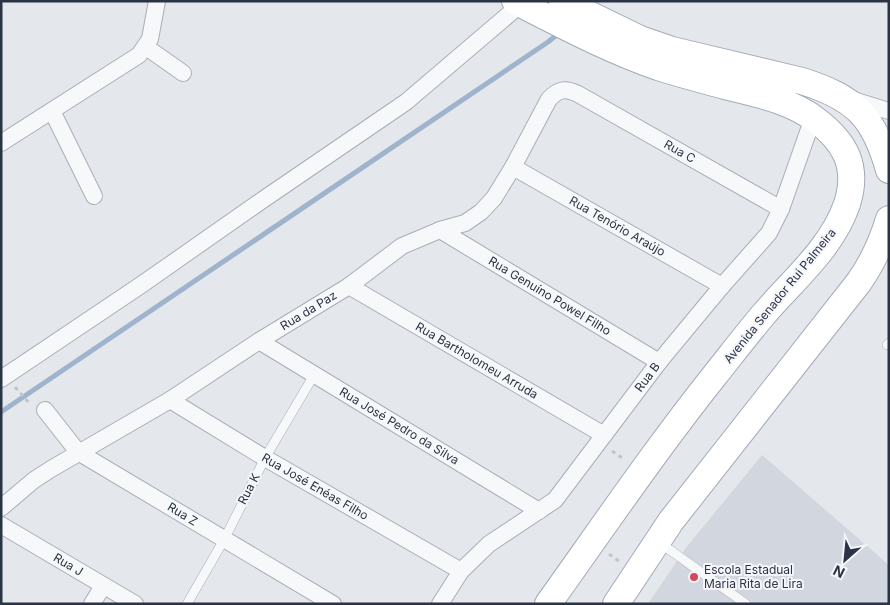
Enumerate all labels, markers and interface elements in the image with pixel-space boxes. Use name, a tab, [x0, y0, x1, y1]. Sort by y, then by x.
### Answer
street label: Rua C	[662, 136, 699, 166]
street label: Rua Tenório Araújo	[567, 193, 668, 259]
street label: Avenida Senador Rui Palmeira	[720, 225, 839, 366]
street label: Rua Genuíno Powel Filho	[486, 253, 614, 338]
street label: Rua da Paz	[277, 287, 339, 333]
street label: Rua Bartholomeu Arruda	[413, 319, 541, 402]
street label: Rua B	[631, 359, 663, 395]
street label: Rua José Pedro da Silva	[337, 384, 462, 468]
street label: Rua José Enéas Filho	[259, 450, 371, 523]
street label: Rua K	[234, 471, 263, 507]
street label: Rua Z	[165, 499, 201, 529]
north arrow	[820, 535, 870, 585]
street label: Rua J	[51, 550, 86, 579]
place label: Escola Estadual Maria Rita de Lira	[704, 562, 803, 591]
text: N	[830, 562, 847, 582]
marker: Escola Estadual Maria Rita de Lira	[688, 571, 700, 583]

